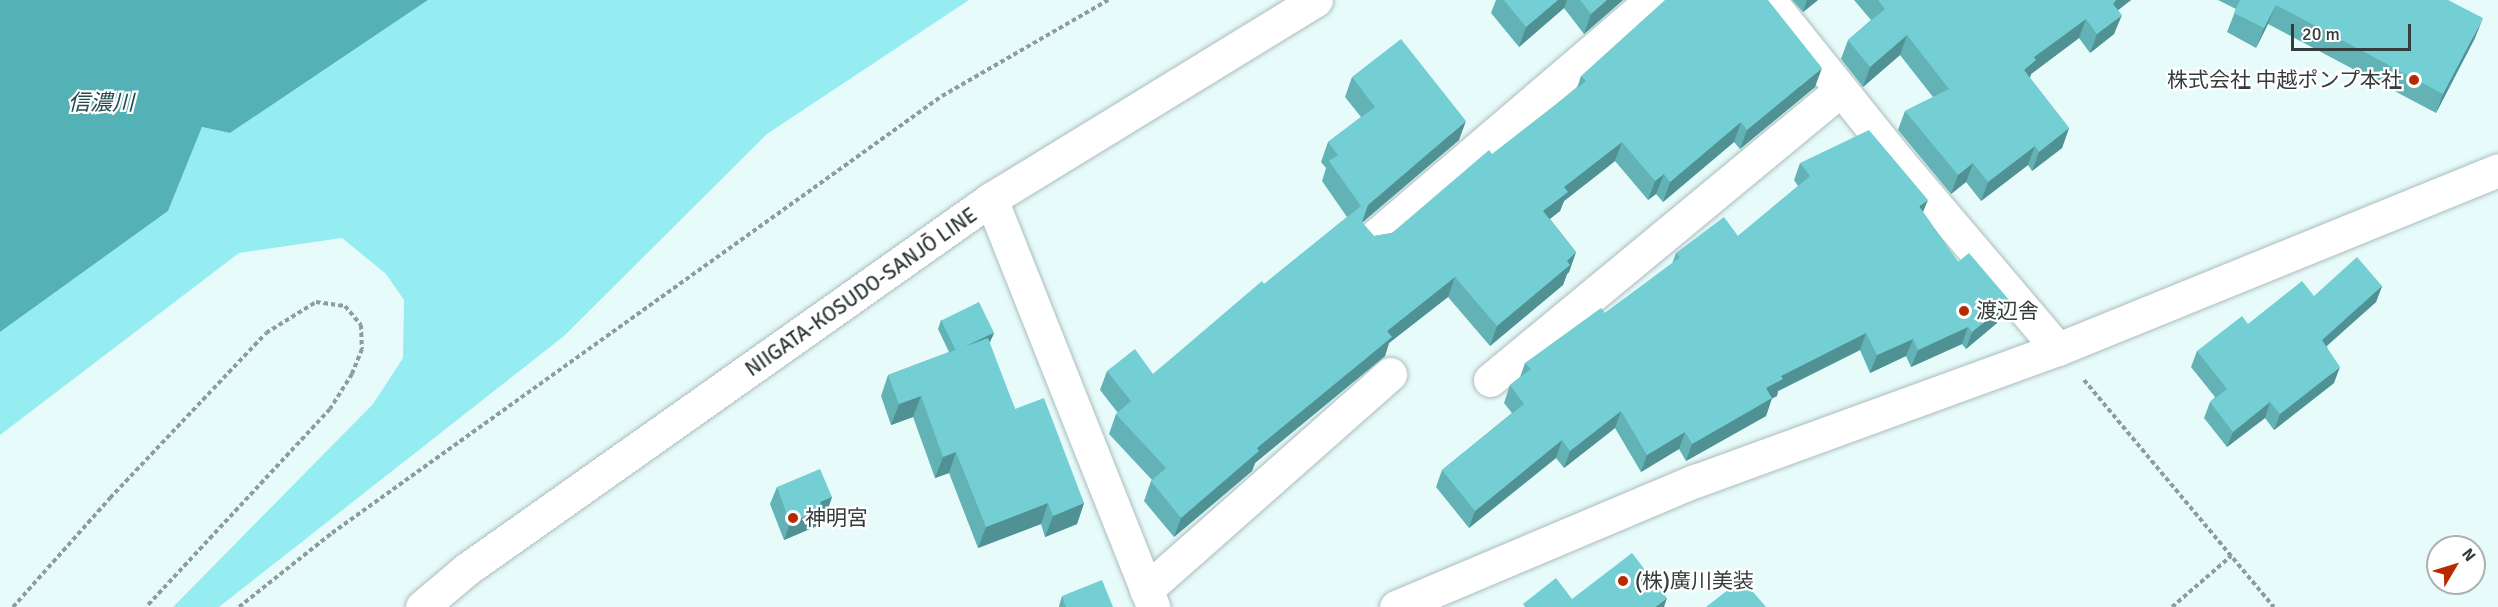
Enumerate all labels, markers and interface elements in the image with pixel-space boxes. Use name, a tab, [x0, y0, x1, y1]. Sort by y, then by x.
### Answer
scale bar	[2294, 12, 2414, 50]
text: 20 m	[2302, 23, 2340, 45]
place label: 株式会社 中越ポンプ本社	[2166, 67, 2402, 93]
marker: 株式会社 中越ポンプ本社	[2407, 73, 2421, 87]
water label: 信濃川	[68, 90, 134, 116]
street label: NIIGATA-KOSUDO-SANJŌ LINE	[740, 202, 982, 382]
place label: 渡辺舎	[1976, 298, 2039, 324]
marker: 渡辺舎	[1957, 304, 1971, 318]
place label: 神明宮	[805, 505, 868, 531]
marker: 神明宮	[786, 511, 800, 525]
north arrow	[2426, 535, 2486, 595]
text: N	[2457, 545, 2480, 566]
place label: (株)廣川美装	[1635, 568, 1754, 594]
marker: (株)廣川美装	[1616, 574, 1630, 588]

